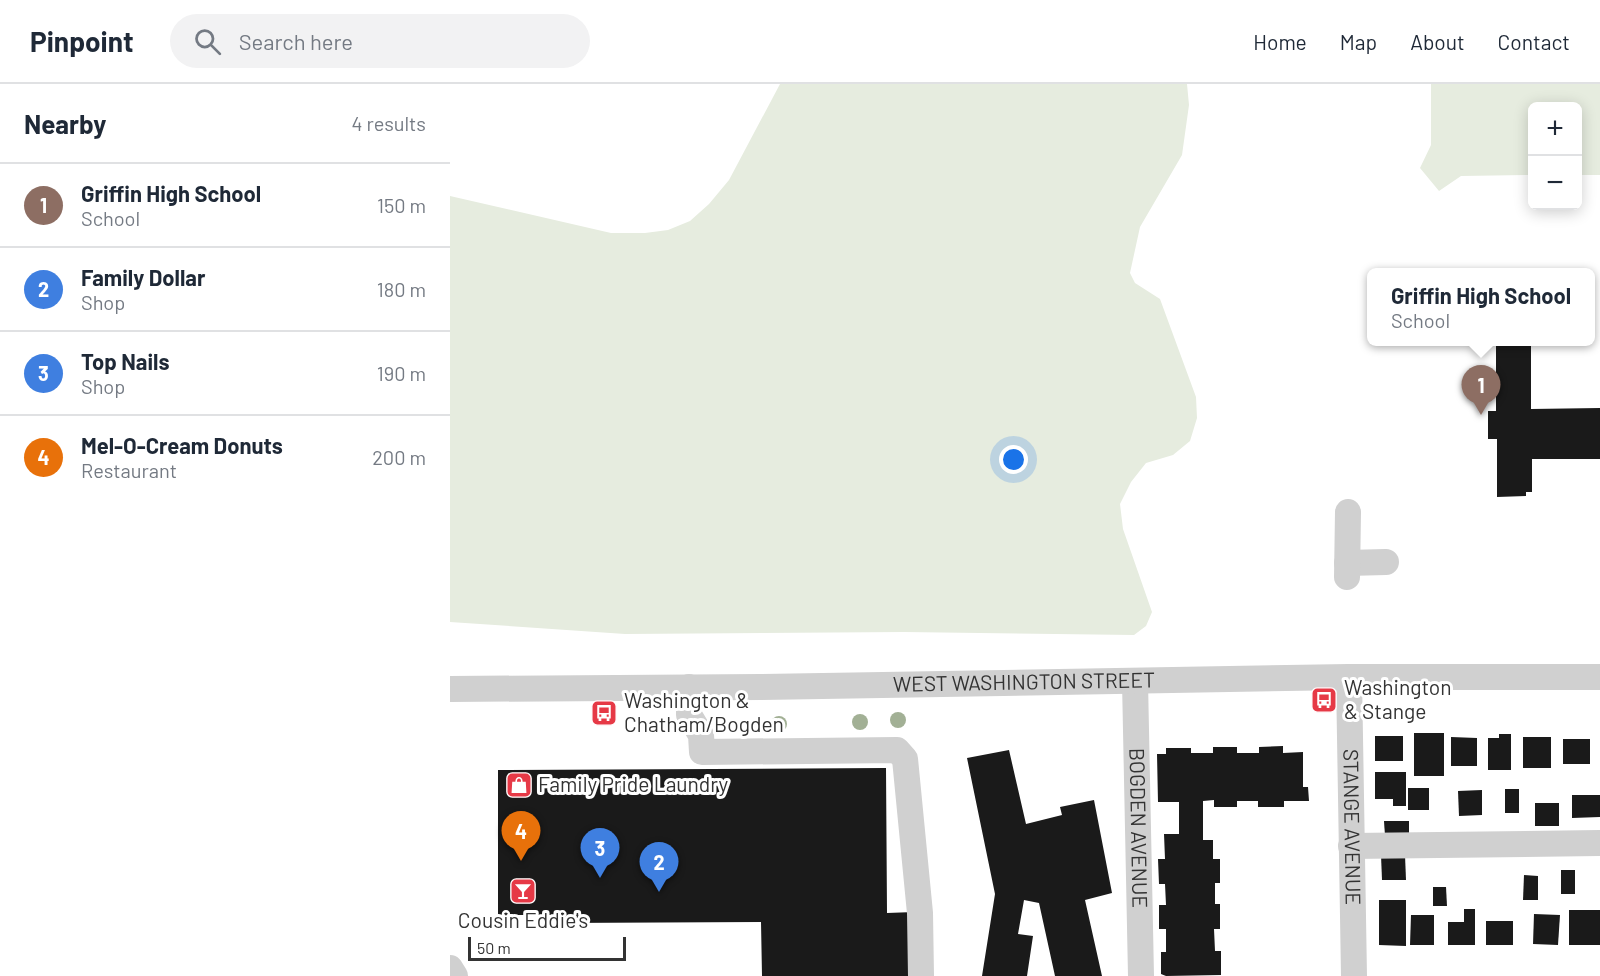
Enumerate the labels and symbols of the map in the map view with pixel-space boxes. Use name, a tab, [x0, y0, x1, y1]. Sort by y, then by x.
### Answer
pin: 1	[1462, 366, 1500, 415]
your location	[999, 445, 1028, 474]
street label: WEST WASHINGTON STREET	[893, 666, 1155, 696]
place label: Washington & Stange	[1344, 674, 1452, 723]
bus stop icon: Washington & Stange	[1309, 685, 1339, 715]
place label: Washington & Chatham/Bogden	[624, 687, 784, 736]
bus stop icon: Washington & Chatham/Bogden	[589, 698, 619, 728]
street label: BOGDEN AVENUE	[1125, 748, 1154, 908]
street label: STANGE AVENUE	[1339, 749, 1367, 905]
shop icon: Family Pride Laundry	[504, 770, 534, 800]
place label: Family Pride Laundry	[538, 771, 728, 796]
pin: 4	[502, 812, 540, 861]
pin: 3	[580, 828, 620, 878]
pin: 2	[640, 842, 678, 892]
bar icon: Cousin Eddie's	[508, 876, 538, 906]
place label: Cousin Eddie's	[458, 907, 588, 932]
scale bar	[468, 934, 626, 962]

